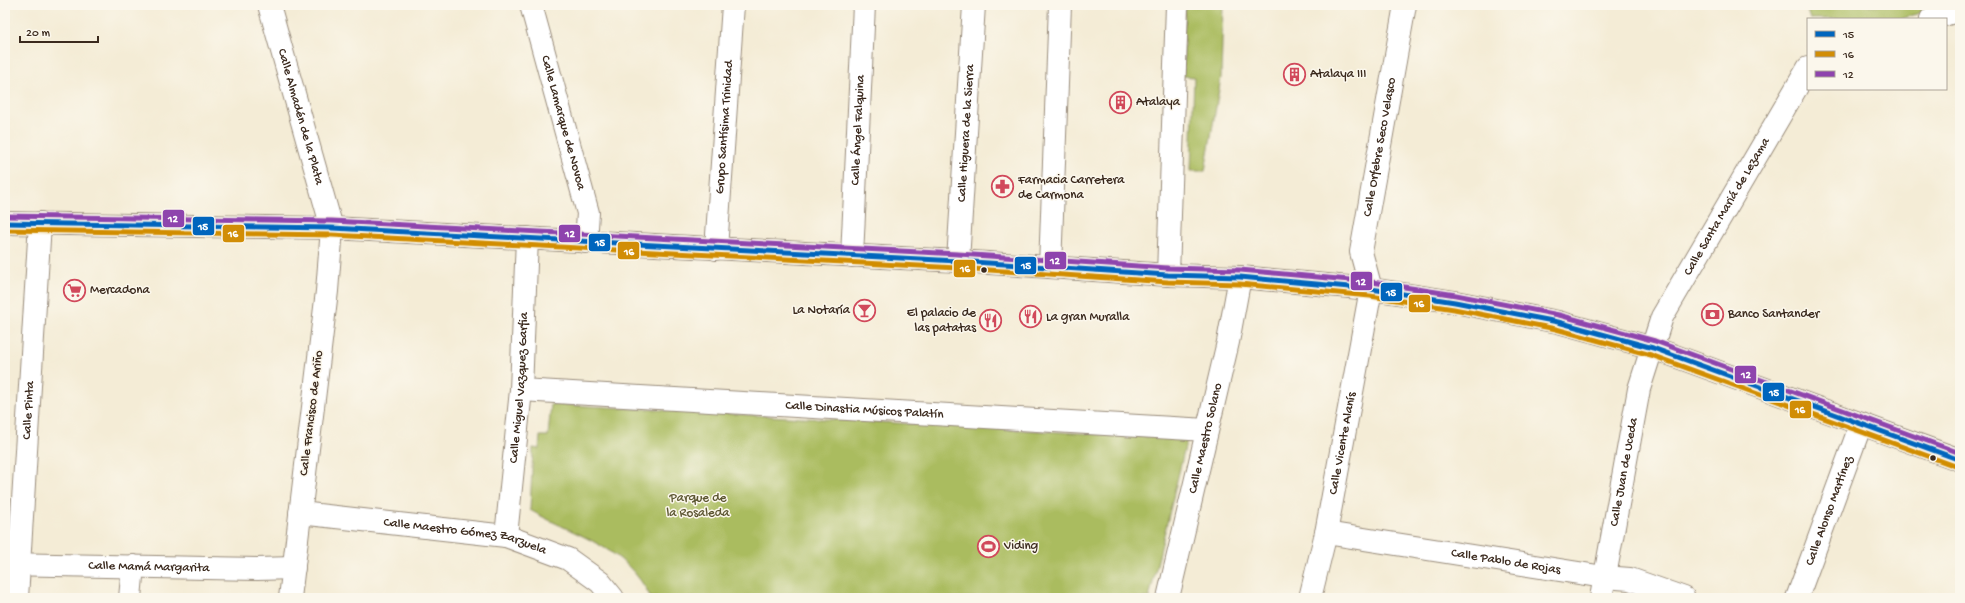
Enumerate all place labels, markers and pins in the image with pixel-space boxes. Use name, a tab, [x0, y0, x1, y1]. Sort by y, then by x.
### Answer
building icon: Atalaya III	[1282, 61, 1308, 87]
place label: Atalaya III	[1310, 67, 1366, 82]
building icon: Atalaya	[1108, 89, 1134, 115]
place label: Atalaya	[1136, 95, 1181, 110]
place label: Farmacia Carretera de Carmona	[1017, 173, 1125, 203]
pharmacy icon: Farmacia Carretera de Carmona	[990, 174, 1016, 200]
unlabelled marker	[979, 265, 989, 275]
supermarket icon: Mercadona	[61, 277, 87, 303]
place label: Mercadona	[90, 283, 151, 298]
bar icon: La Notaría	[852, 297, 878, 323]
bank icon: Banco Santander	[1699, 301, 1725, 327]
place label: La Notaría	[793, 303, 851, 318]
restaurant icon: La gran Muralla	[1017, 304, 1043, 330]
place label: El palacio de las patatas	[907, 306, 977, 336]
restaurant icon: El palacio de las patatas	[978, 307, 1004, 333]
place label: Banco Santander	[1727, 307, 1821, 322]
place label: La gran Muralla	[1046, 310, 1130, 325]
unlabelled marker	[1928, 453, 1938, 463]
sports icon: Viding	[976, 533, 1002, 559]
place label: Viding	[1003, 539, 1038, 554]

